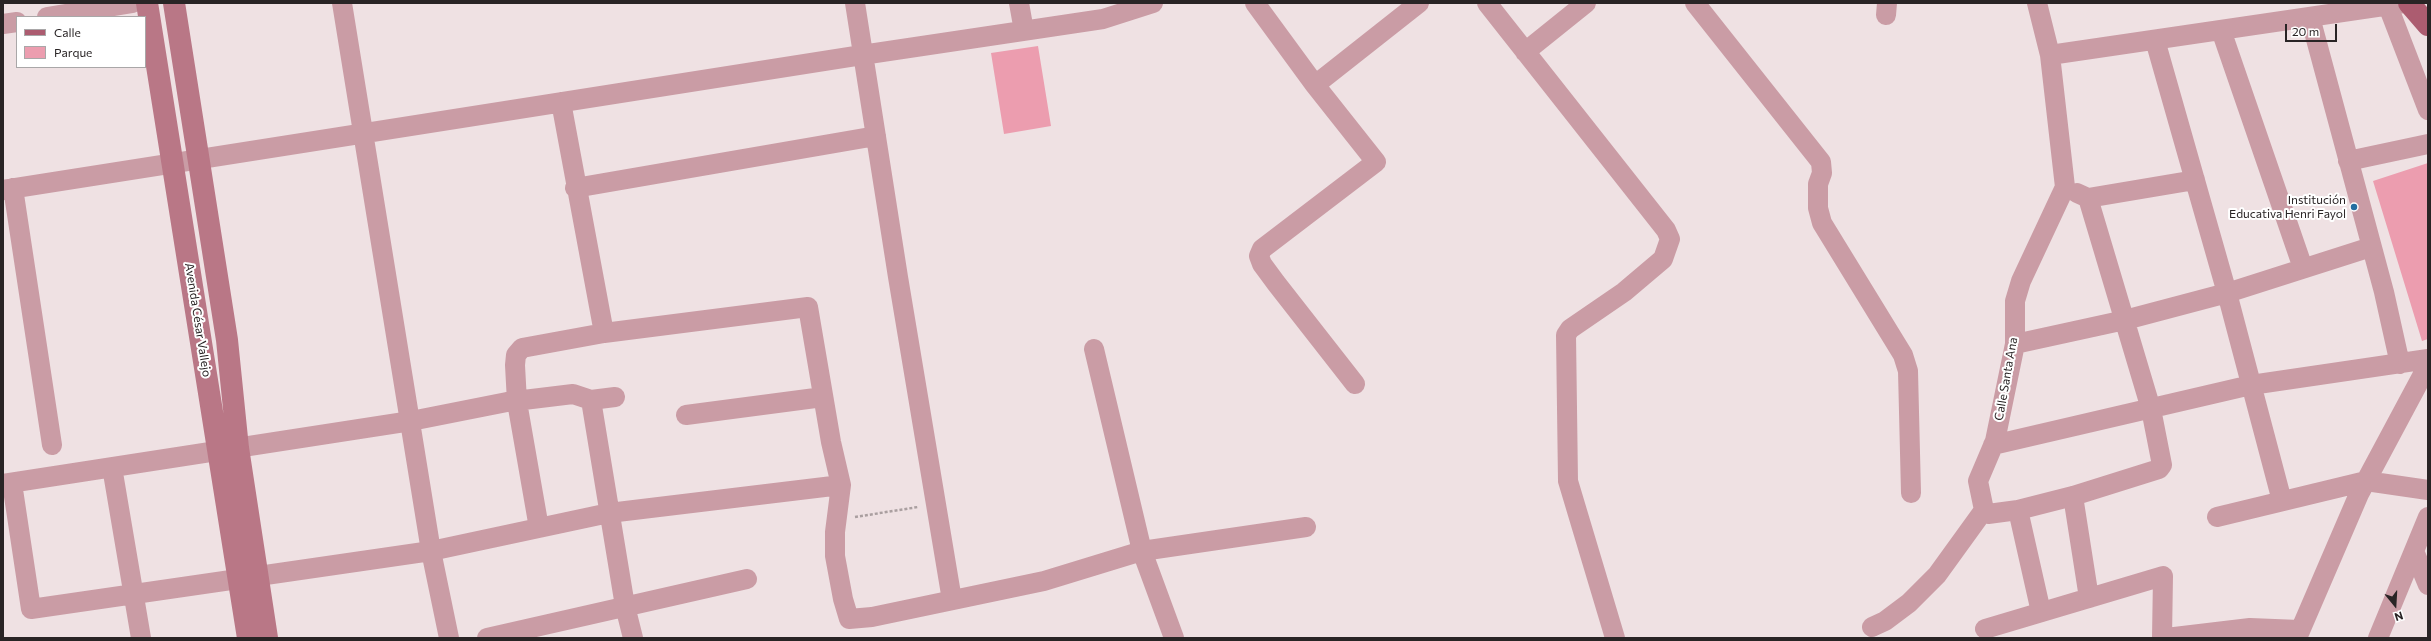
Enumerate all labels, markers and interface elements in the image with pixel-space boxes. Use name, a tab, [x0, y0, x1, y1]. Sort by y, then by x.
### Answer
legend	[16, 16, 146, 68]
scale bar	[2287, 16, 2339, 42]
text: 20 m	[2292, 24, 2319, 38]
text: Calle	[54, 25, 81, 39]
text: Parque	[54, 45, 92, 59]
place label: Institución Educativa Henri Fayol	[2229, 193, 2346, 221]
marker: Institución Educativa Henri Fayol	[2349, 202, 2359, 212]
street label: Avenida César Vallejo	[182, 262, 214, 378]
street label: Calle Santa Ana	[1992, 336, 2020, 422]
north arrow	[2375, 585, 2415, 625]
text: N	[2393, 609, 2405, 624]

